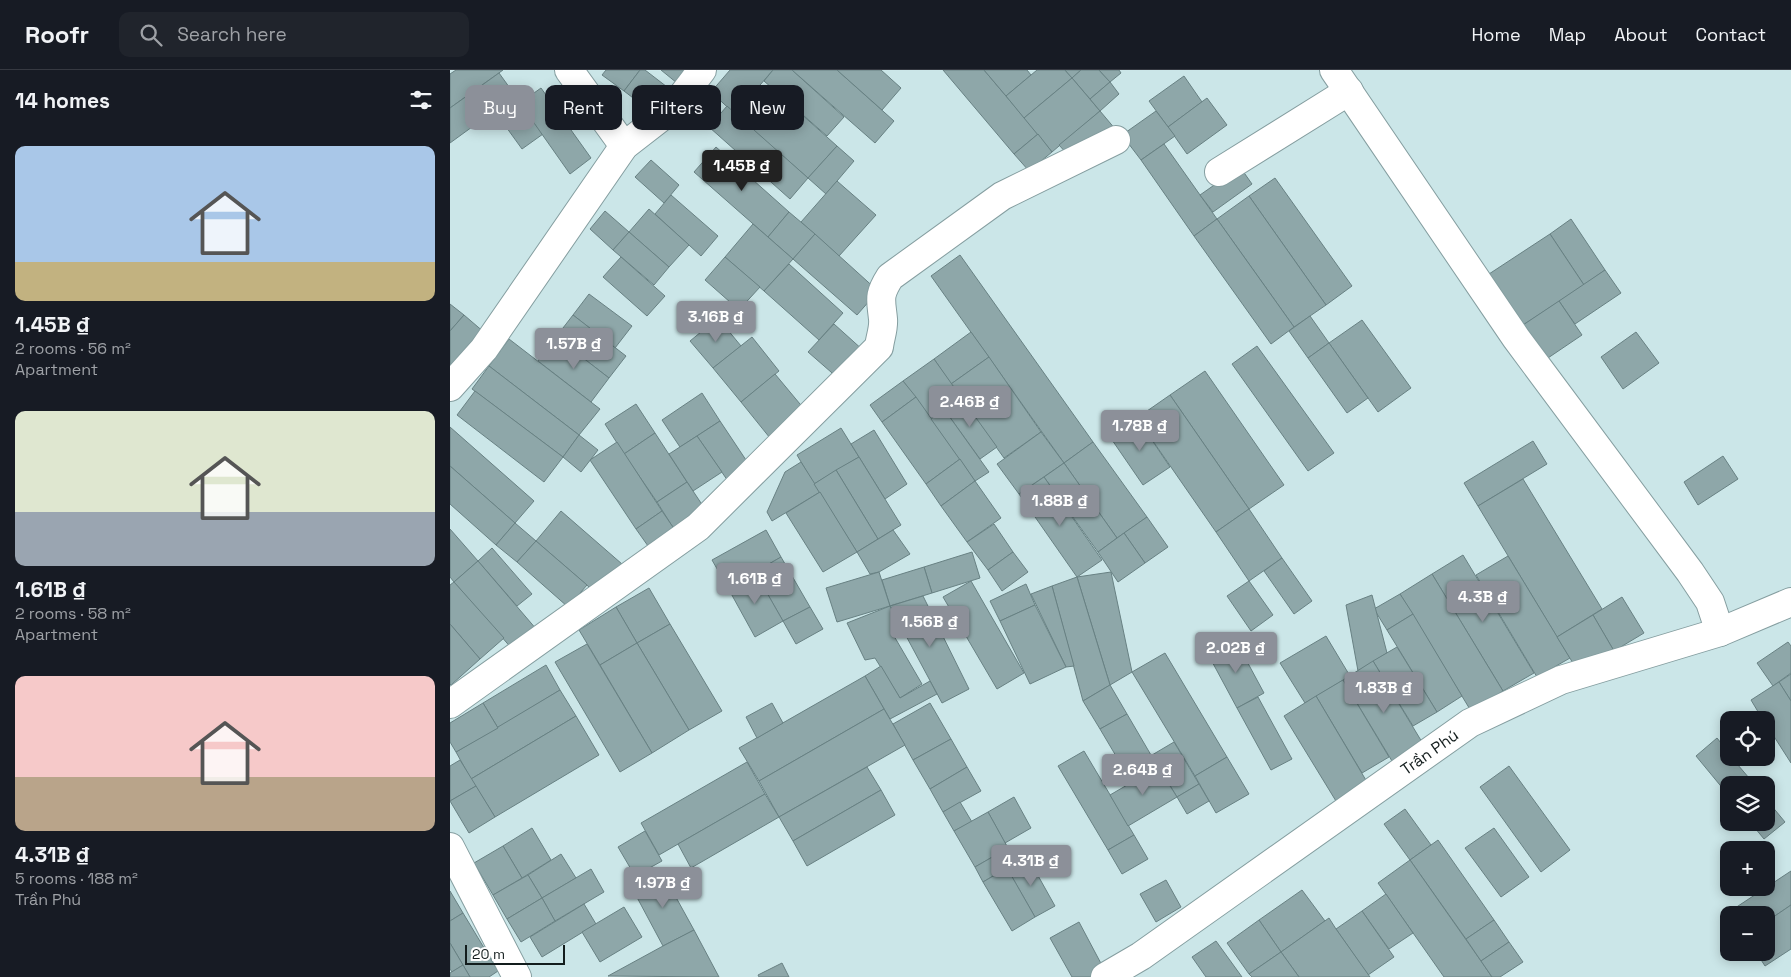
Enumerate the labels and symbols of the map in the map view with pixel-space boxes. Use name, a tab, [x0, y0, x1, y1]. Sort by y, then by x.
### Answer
pin: 1.45B ₫	[696, 150, 788, 192]
pin: 3.16B ₫	[670, 300, 762, 343]
pin: 1.57B ₫	[528, 328, 620, 370]
pin: 2.46B ₫	[924, 386, 1016, 428]
pin: 1.78B ₫	[1094, 410, 1186, 452]
pin: 1.88B ₫	[1014, 484, 1106, 527]
pin: 1.61B ₫	[709, 562, 801, 605]
pin: 4.3B ₫	[1442, 580, 1524, 623]
pin: 1.56B ₫	[884, 606, 976, 648]
pin: 2.02B ₫	[1190, 632, 1282, 674]
pin: 1.83B ₫	[1338, 672, 1430, 714]
street label: Trần Phú	[1397, 725, 1463, 780]
pin: 2.64B ₫	[1097, 754, 1189, 796]
pin: 4.31B ₫	[985, 844, 1077, 887]
pin: 1.97B ₫	[617, 866, 709, 909]
scale bar	[465, 942, 565, 965]

